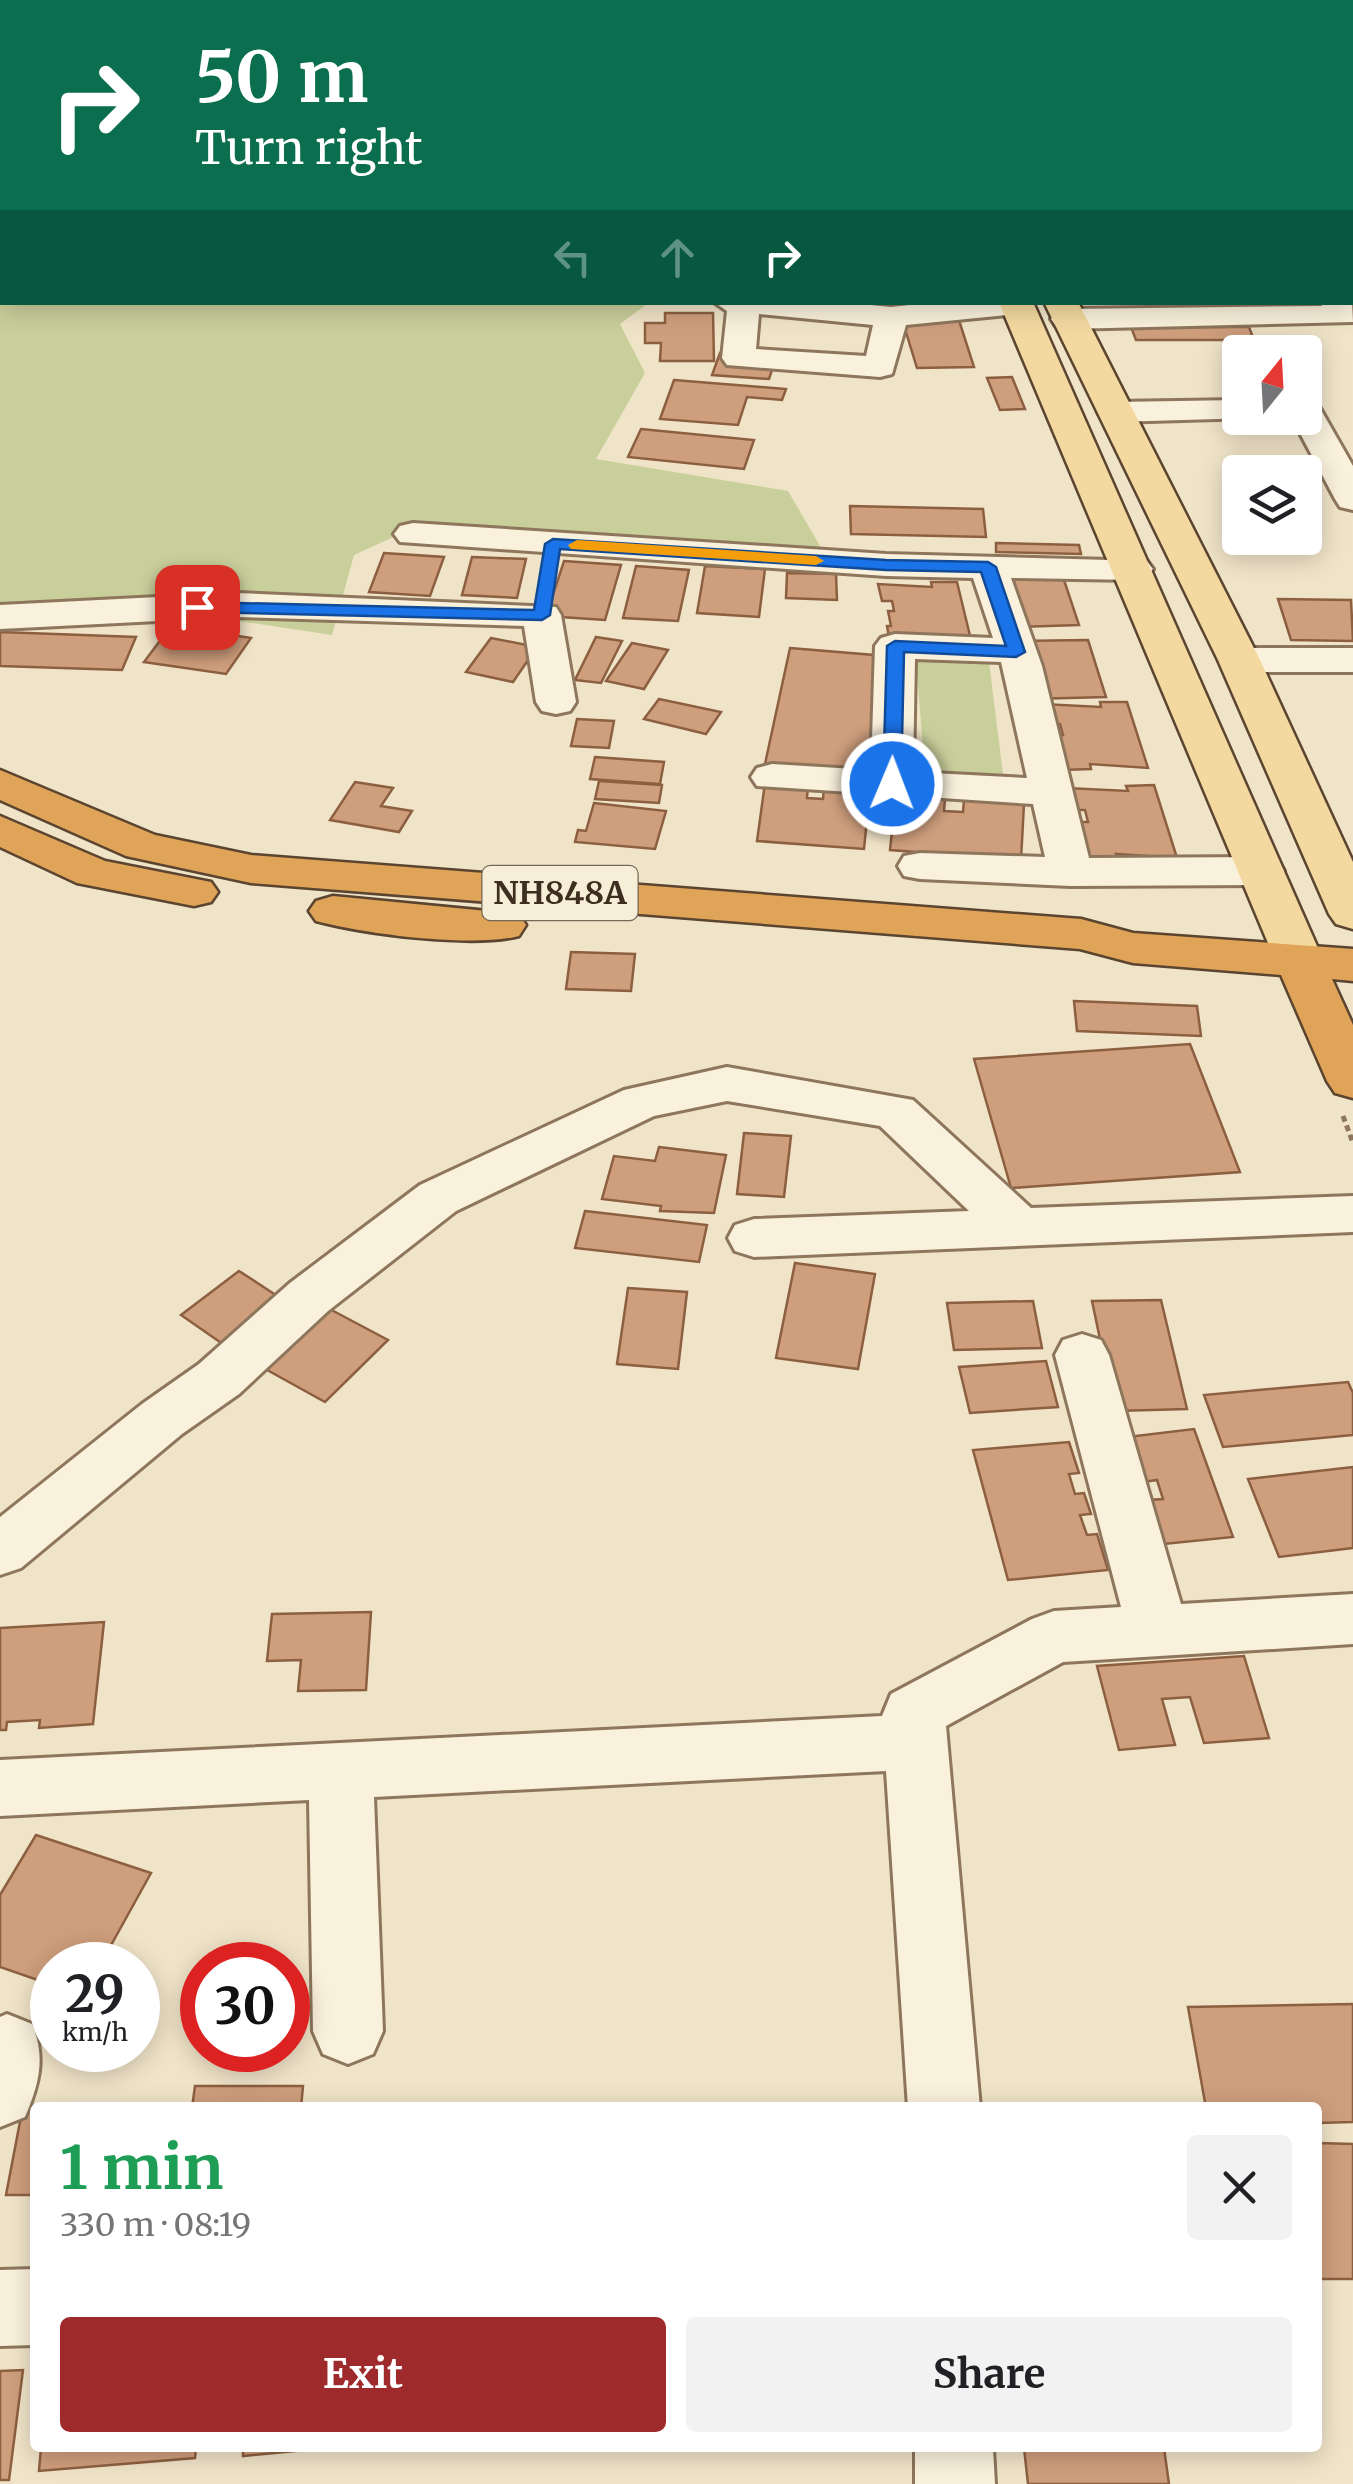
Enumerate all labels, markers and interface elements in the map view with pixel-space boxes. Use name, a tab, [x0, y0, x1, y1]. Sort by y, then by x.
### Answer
text: 50 m	[195, 33, 368, 121]
icon: right	[30, 40, 160, 170]
text: Turn right	[195, 120, 423, 176]
icon: left	[545, 230, 600, 285]
icon: ahead	[650, 230, 705, 285]
icon: right	[755, 230, 810, 285]
north arrow	[1222, 335, 1322, 435]
map controls	[1222, 335, 1322, 555]
button: layers	[1222, 455, 1322, 555]
pin	[155, 565, 240, 650]
icon: arrive	[170, 580, 225, 635]
position arrow	[840, 732, 944, 836]
road number: NH848A	[482, 866, 638, 920]
speed limit sign: 30	[180, 1942, 310, 2072]
text: 29	[65, 1963, 125, 2026]
text: km/h	[62, 2016, 128, 2048]
text: 1 min	[60, 2130, 223, 2205]
button: close	[1187, 2135, 1292, 2240]
text: 330 m · 08:19	[60, 2205, 251, 2245]
button: Exit	[60, 2317, 666, 2432]
button: Share	[686, 2317, 1292, 2432]

